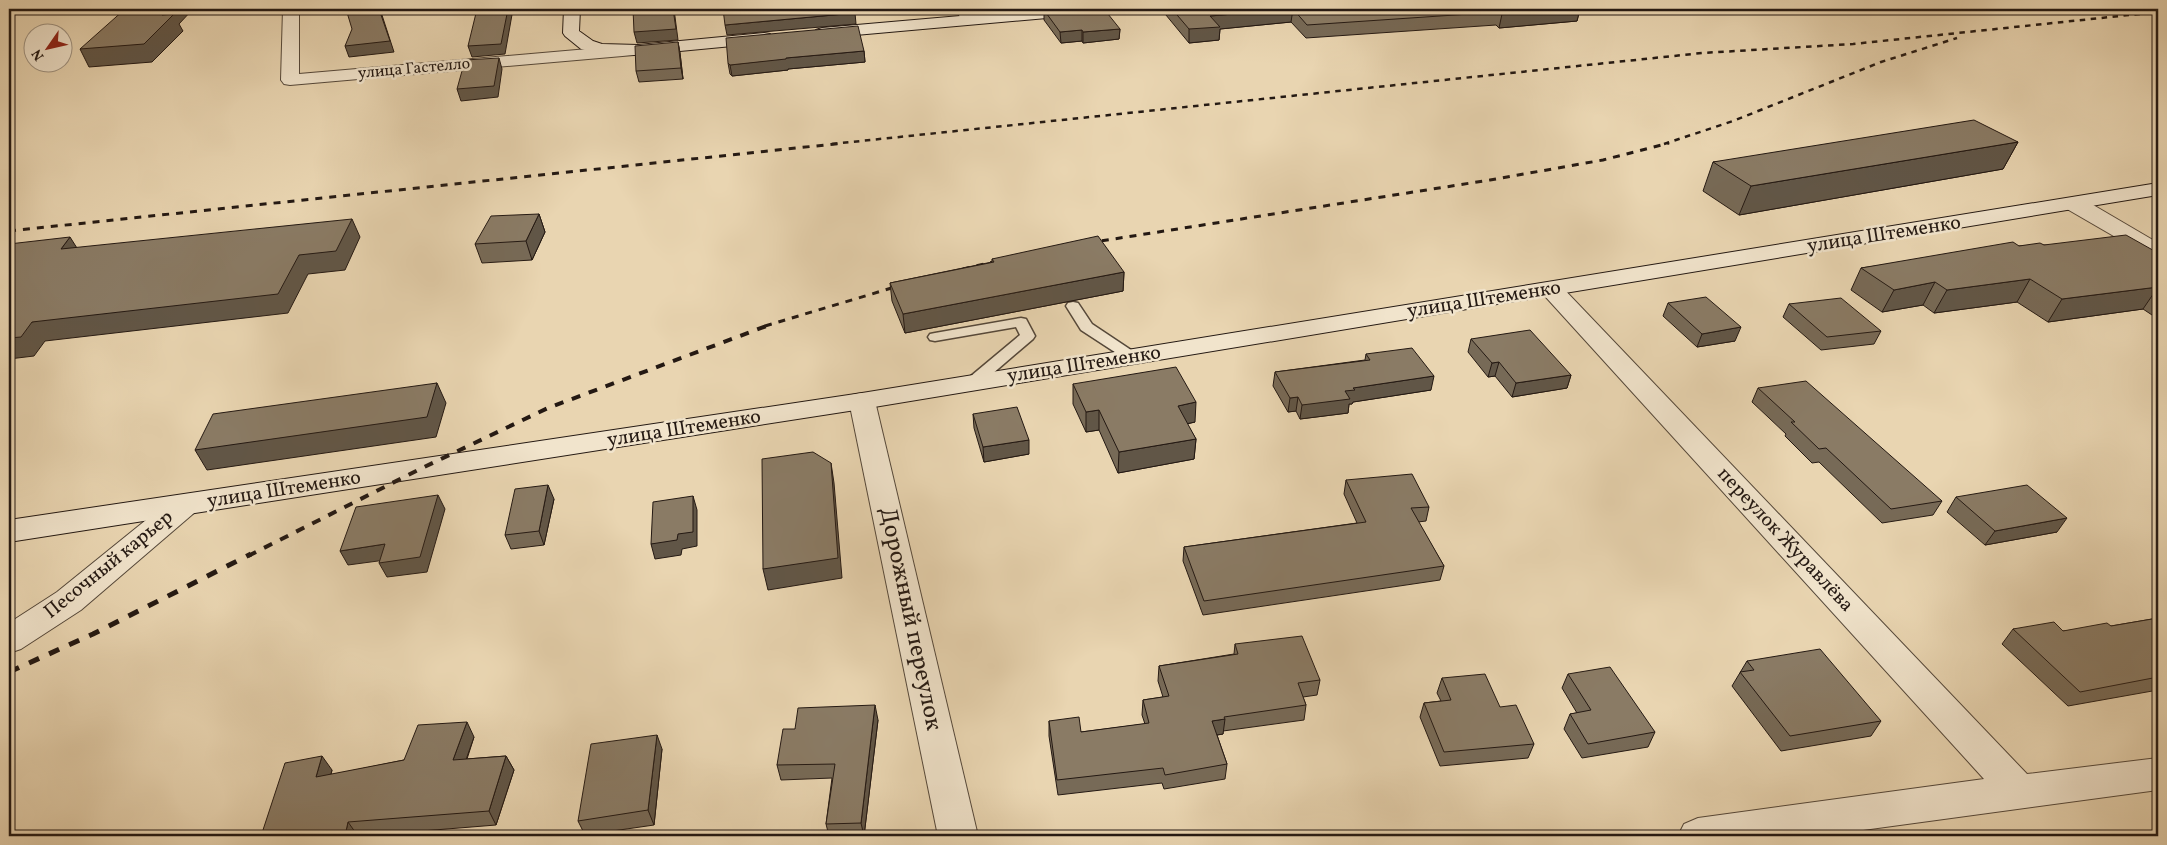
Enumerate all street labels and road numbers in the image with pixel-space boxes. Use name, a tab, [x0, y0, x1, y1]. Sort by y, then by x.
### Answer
street label: улица Гастелло	[357, 53, 471, 85]
street label: улица Штеменко	[1805, 209, 1963, 261]
street label: улица Штеменко	[1405, 274, 1563, 326]
street label: улица Штеменко	[1005, 339, 1163, 391]
street label: улица Штеменко	[605, 403, 763, 455]
street label: переулок Журавлёва	[1710, 461, 1860, 619]
street label: улица Штеменко	[205, 464, 363, 516]
street label: Песочный карьер	[38, 504, 180, 626]
street label: Дорожный переулок	[870, 504, 950, 734]

